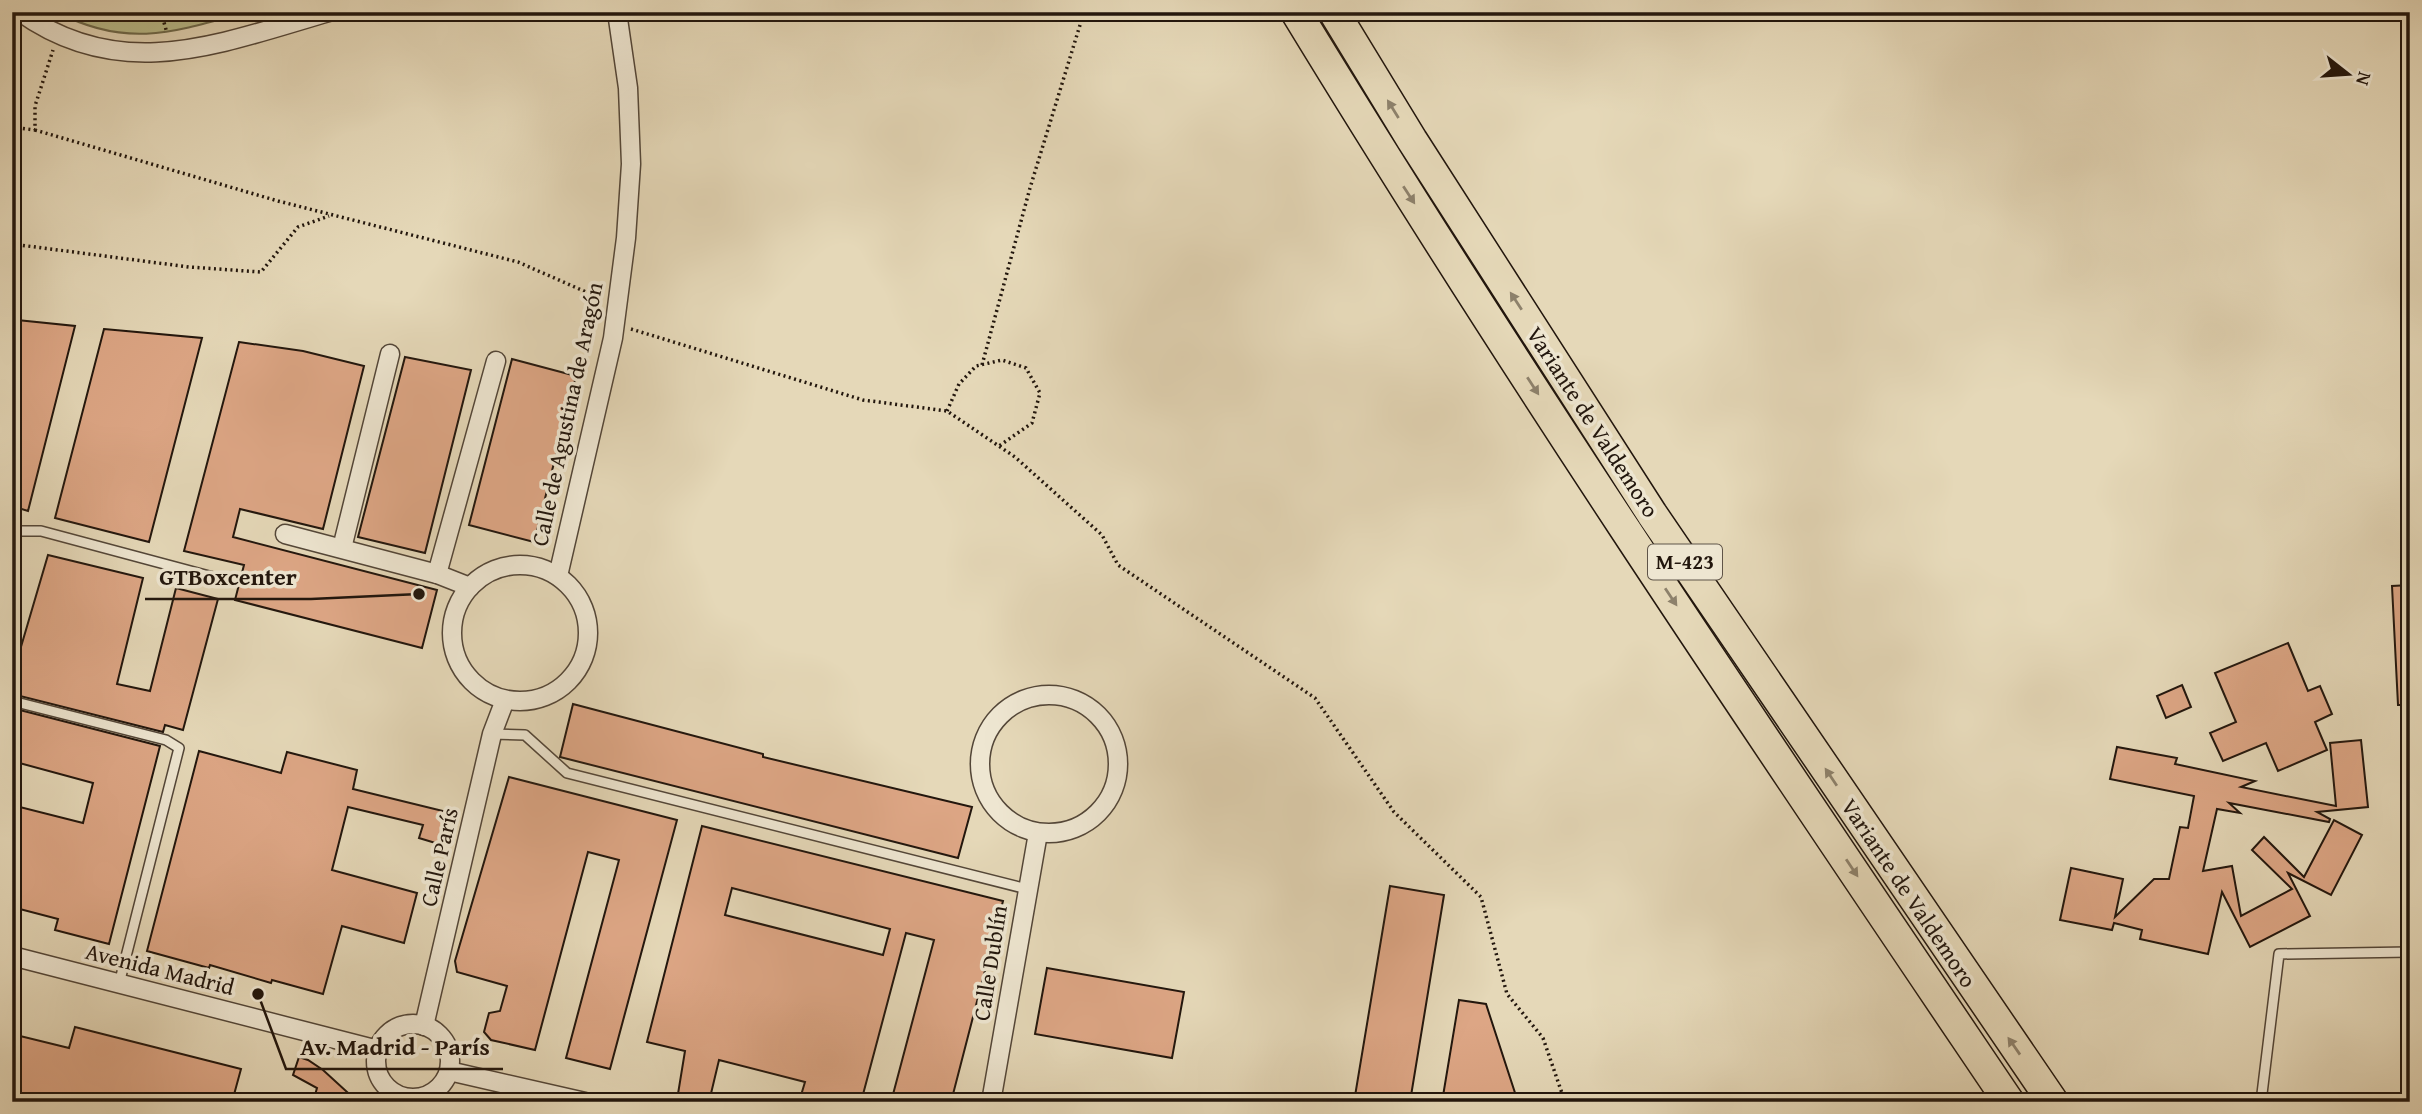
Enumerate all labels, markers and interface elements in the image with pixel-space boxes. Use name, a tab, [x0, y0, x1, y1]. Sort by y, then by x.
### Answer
north arrow	[2314, 38, 2384, 108]
text: N	[2349, 69, 2380, 89]
one-way arrow	[1387, 100, 1400, 119]
one-way arrow	[1402, 186, 1415, 205]
street label: Calle de Agustina de Aragón	[522, 279, 611, 549]
one-way arrow	[1509, 292, 1522, 311]
street label: Variante de Valdemoro	[1519, 320, 1668, 524]
one-way arrow	[1526, 377, 1539, 396]
road number: M-423	[1648, 544, 1722, 580]
callout: GTBoxcenter	[145, 554, 311, 599]
text: GTBoxcenter	[159, 559, 297, 594]
one-way arrow	[1664, 587, 1677, 607]
one-way arrow	[1824, 768, 1838, 786]
street label: Variante de Valdemoro	[1834, 792, 1985, 994]
street label: Calle París	[411, 804, 466, 910]
one-way arrow	[1845, 859, 1859, 877]
street label: Calle Dublín	[964, 903, 1015, 1023]
street label: Avenida Madrid	[82, 934, 239, 1003]
callout: Av. Madrid - París	[286, 1024, 503, 1069]
text: Av. Madrid - París	[300, 1029, 490, 1064]
one-way arrow	[2007, 1037, 2021, 1055]

